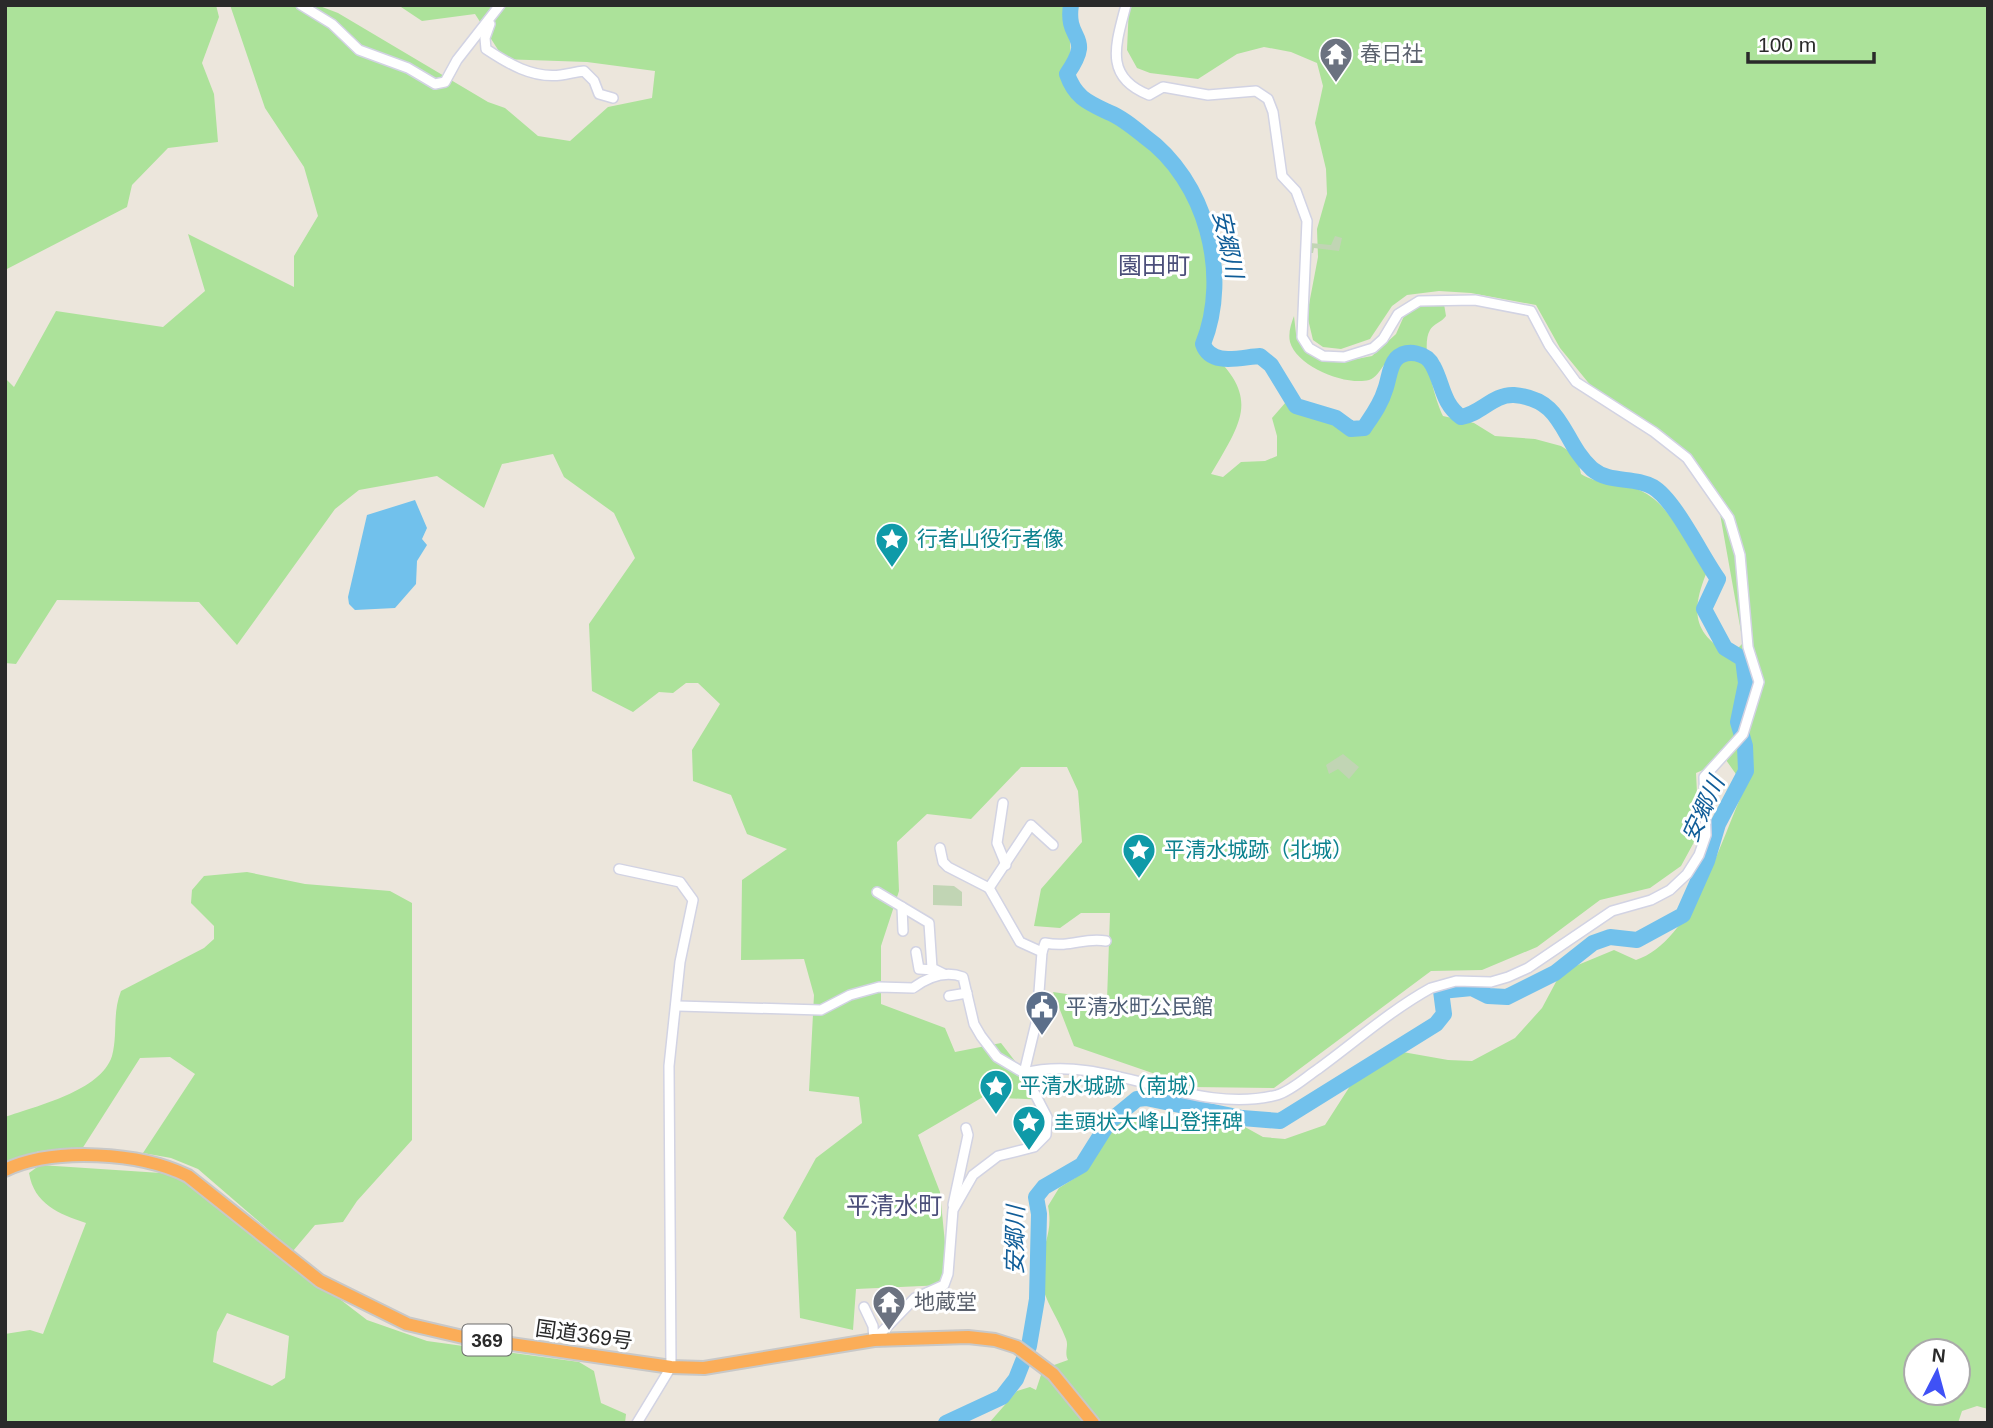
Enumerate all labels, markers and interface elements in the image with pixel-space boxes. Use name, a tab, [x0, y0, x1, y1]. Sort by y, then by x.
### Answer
scale bar	[1748, 21, 1874, 65]
text: 100 m	[1758, 33, 1816, 56]
temple icon: 春日社	[1317, 35, 1355, 84]
place label: 春日社	[1360, 42, 1423, 65]
water label: 安郷川	[1208, 208, 1249, 283]
district label: 園田町	[1118, 252, 1190, 279]
place icon: 行者山役行者像	[873, 520, 911, 569]
place label: 行者山役行者像	[917, 527, 1064, 550]
water label: 安郷川	[1677, 770, 1731, 846]
place icon: 平清水城跡（北城）	[1120, 831, 1158, 880]
place label: 平清水城跡（北城）	[1164, 838, 1353, 861]
public building icon: 平清水町公民館	[1023, 988, 1061, 1037]
place label: 平清水町公民館	[1066, 995, 1213, 1018]
place icon: 平清水城跡（南城）	[977, 1067, 1015, 1116]
place label: 平清水城跡（南城）	[1020, 1074, 1209, 1097]
place icon: 圭頭状大峰山登拝碑	[1010, 1103, 1048, 1152]
place label: 圭頭状大峰山登拝碑	[1054, 1110, 1243, 1133]
district label: 平清水町	[846, 1192, 942, 1219]
water label: 安郷川	[1001, 1202, 1029, 1275]
temple icon: 地蔵堂	[870, 1283, 908, 1332]
place label: 地蔵堂	[914, 1290, 977, 1313]
street label: 国道369号	[534, 1316, 634, 1353]
road number: 369	[462, 1324, 512, 1356]
north arrow	[1902, 1337, 1972, 1407]
text: N	[1931, 1344, 1947, 1367]

